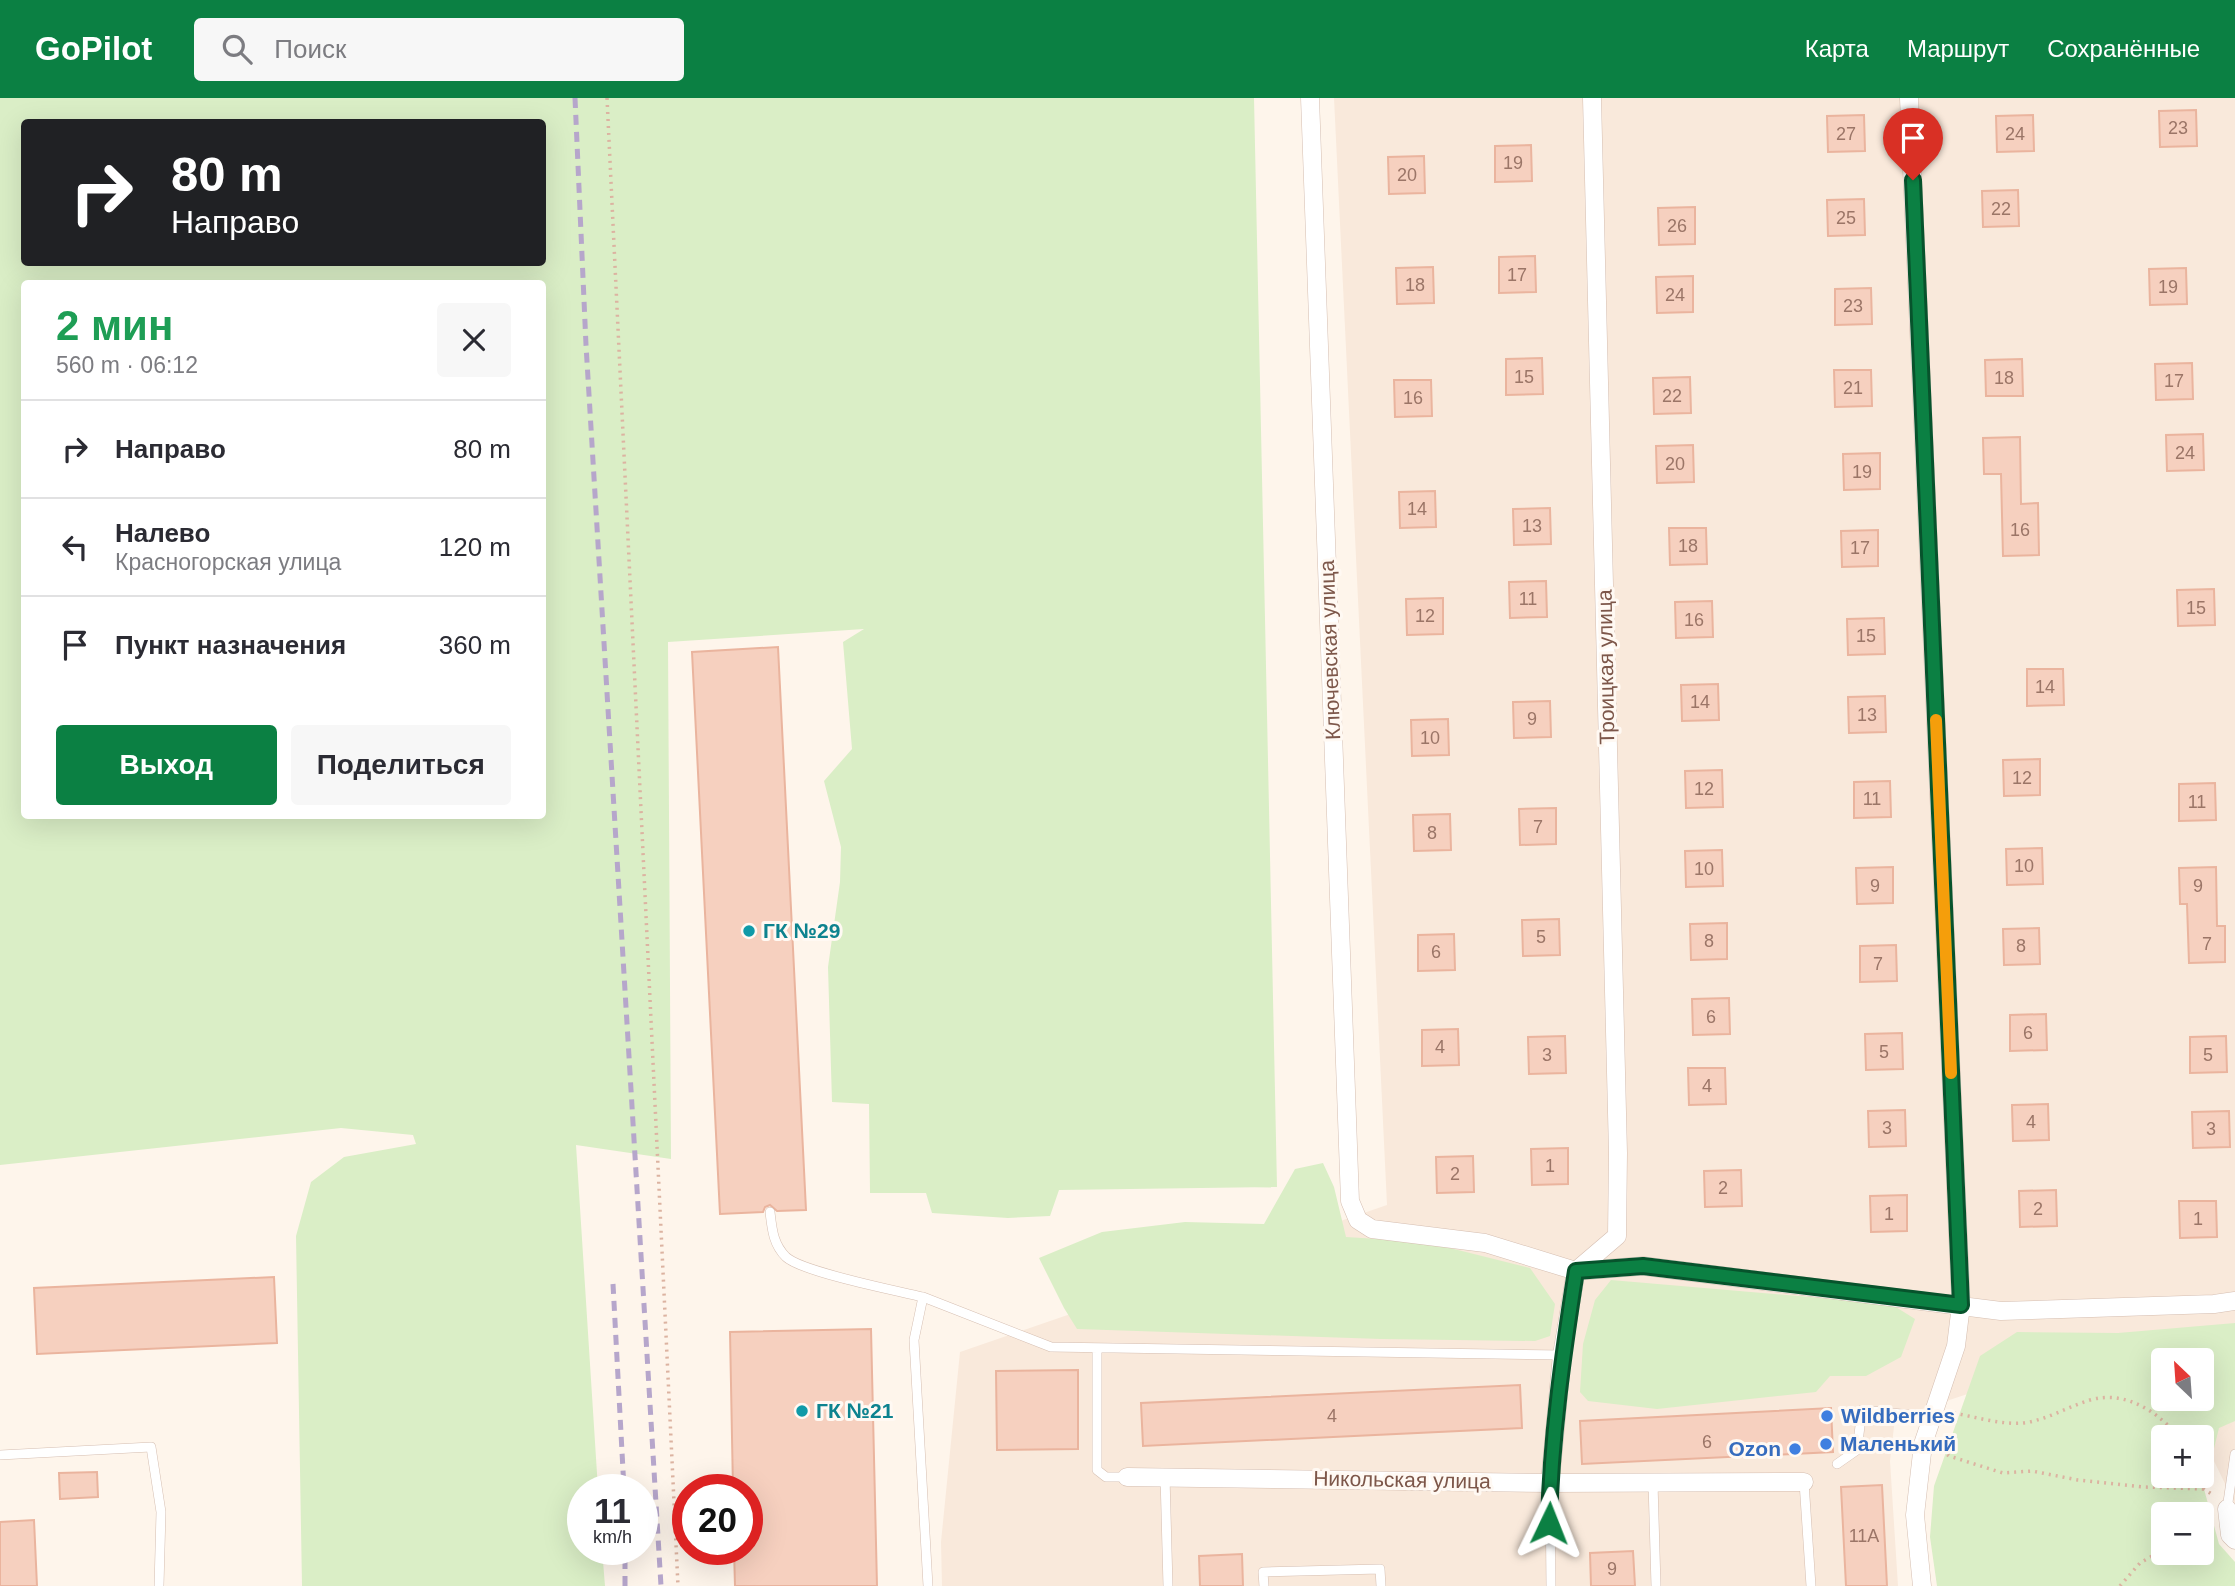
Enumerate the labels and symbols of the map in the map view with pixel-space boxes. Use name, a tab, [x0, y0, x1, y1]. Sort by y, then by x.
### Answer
pin	[1883, 108, 1943, 180]
house number: 23	[2168, 118, 2188, 138]
house number: 27	[1836, 124, 1856, 144]
house number: 24	[2005, 124, 2025, 144]
house number: 19	[1503, 153, 1523, 173]
house number: 20	[1397, 165, 1417, 185]
house number: 22	[1991, 199, 2011, 219]
house number: 25	[1836, 208, 1856, 228]
house number: 26	[1667, 216, 1687, 236]
house number: 17	[1507, 265, 1527, 285]
house number: 18	[1405, 275, 1425, 295]
house number: 19	[2158, 277, 2178, 297]
house number: 24	[1665, 285, 1685, 305]
house number: 23	[1843, 296, 1863, 316]
house number: 15	[1514, 367, 1534, 387]
house number: 18	[1994, 368, 2014, 388]
house number: 17	[2164, 371, 2184, 391]
house number: 21	[1843, 378, 1863, 398]
house number: 22	[1662, 386, 1682, 406]
house number: 16	[1403, 388, 1423, 408]
house number: 24	[2175, 443, 2195, 463]
house number: 20	[1665, 454, 1685, 474]
house number: 19	[1852, 462, 1872, 482]
house number: 14	[1407, 499, 1427, 519]
house number: 13	[1522, 516, 1542, 536]
house number: 16	[2010, 520, 2030, 540]
house number: 18	[1678, 536, 1698, 556]
house number: 17	[1850, 538, 1870, 558]
street label: Ключевская улица	[1315, 559, 1344, 740]
house number: 11	[1519, 589, 1537, 609]
street label: Троицкая улица	[1593, 589, 1618, 745]
house number: 15	[2186, 598, 2206, 618]
house number: 12	[1415, 606, 1435, 626]
house number: 16	[1684, 610, 1704, 630]
house number: 15	[1856, 626, 1876, 646]
house number: 14	[2035, 677, 2055, 697]
house number: 14	[1690, 692, 1710, 712]
house number: 13	[1857, 705, 1877, 725]
house number: 9	[1527, 709, 1537, 729]
house number: 10	[1420, 728, 1440, 748]
house number: 12	[2012, 768, 2032, 788]
house number: 12	[1694, 779, 1714, 799]
house number: 11	[1863, 789, 1881, 809]
house number: 11	[2188, 792, 2206, 812]
house number: 7	[1533, 817, 1543, 837]
house number: 8	[1427, 823, 1437, 843]
house number: 10	[2014, 856, 2034, 876]
house number: 10	[1694, 859, 1714, 879]
house number: 9	[1870, 876, 1880, 896]
house number: 9	[2193, 876, 2203, 896]
place label: ГК №29	[763, 919, 840, 942]
marker: ГК №29	[741, 923, 757, 939]
house number: 5	[1536, 927, 1546, 947]
house number: 8	[1704, 931, 1714, 951]
house number: 7	[2202, 934, 2212, 954]
house number: 8	[2016, 936, 2026, 956]
house number: 6	[1431, 942, 1441, 962]
house number: 7	[1873, 954, 1883, 974]
house number: 6	[1706, 1007, 1716, 1027]
house number: 6	[2023, 1023, 2033, 1043]
house number: 4	[1435, 1037, 1445, 1057]
house number: 5	[1879, 1042, 1889, 1062]
house number: 3	[1542, 1045, 1552, 1065]
house number: 5	[2203, 1045, 2213, 1065]
house number: 4	[1702, 1076, 1712, 1096]
house number: 4	[2026, 1112, 2036, 1132]
house number: 3	[1882, 1118, 1892, 1138]
house number: 3	[2206, 1119, 2216, 1139]
house number: 1	[1545, 1156, 1555, 1176]
house number: 2	[1450, 1164, 1460, 1184]
house number: 2	[1718, 1178, 1728, 1198]
house number: 2	[2033, 1199, 2043, 1219]
house number: 1	[1884, 1204, 1894, 1224]
house number: 1	[2193, 1209, 2203, 1229]
north arrow	[2151, 1348, 2214, 1410]
place label: ГК №21	[816, 1399, 894, 1422]
marker: ГК №21	[794, 1403, 810, 1419]
place label: Wildberries	[1841, 1404, 1955, 1427]
house number: 4	[1327, 1406, 1337, 1426]
marker: Wildberries	[1819, 1408, 1835, 1424]
house number: 6	[1702, 1432, 1712, 1452]
place label: Маленький	[1840, 1432, 1956, 1455]
marker: Маленький	[1818, 1436, 1834, 1452]
place label: Ozon	[1729, 1437, 1781, 1460]
marker: Ozon	[1787, 1441, 1803, 1457]
street label: Никольская улица	[1313, 1466, 1491, 1493]
speed limit sign: 20	[672, 1474, 763, 1565]
position arrow	[1512, 1486, 1586, 1560]
house number: 11А	[1849, 1526, 1879, 1546]
house number: 9	[1607, 1559, 1617, 1579]

